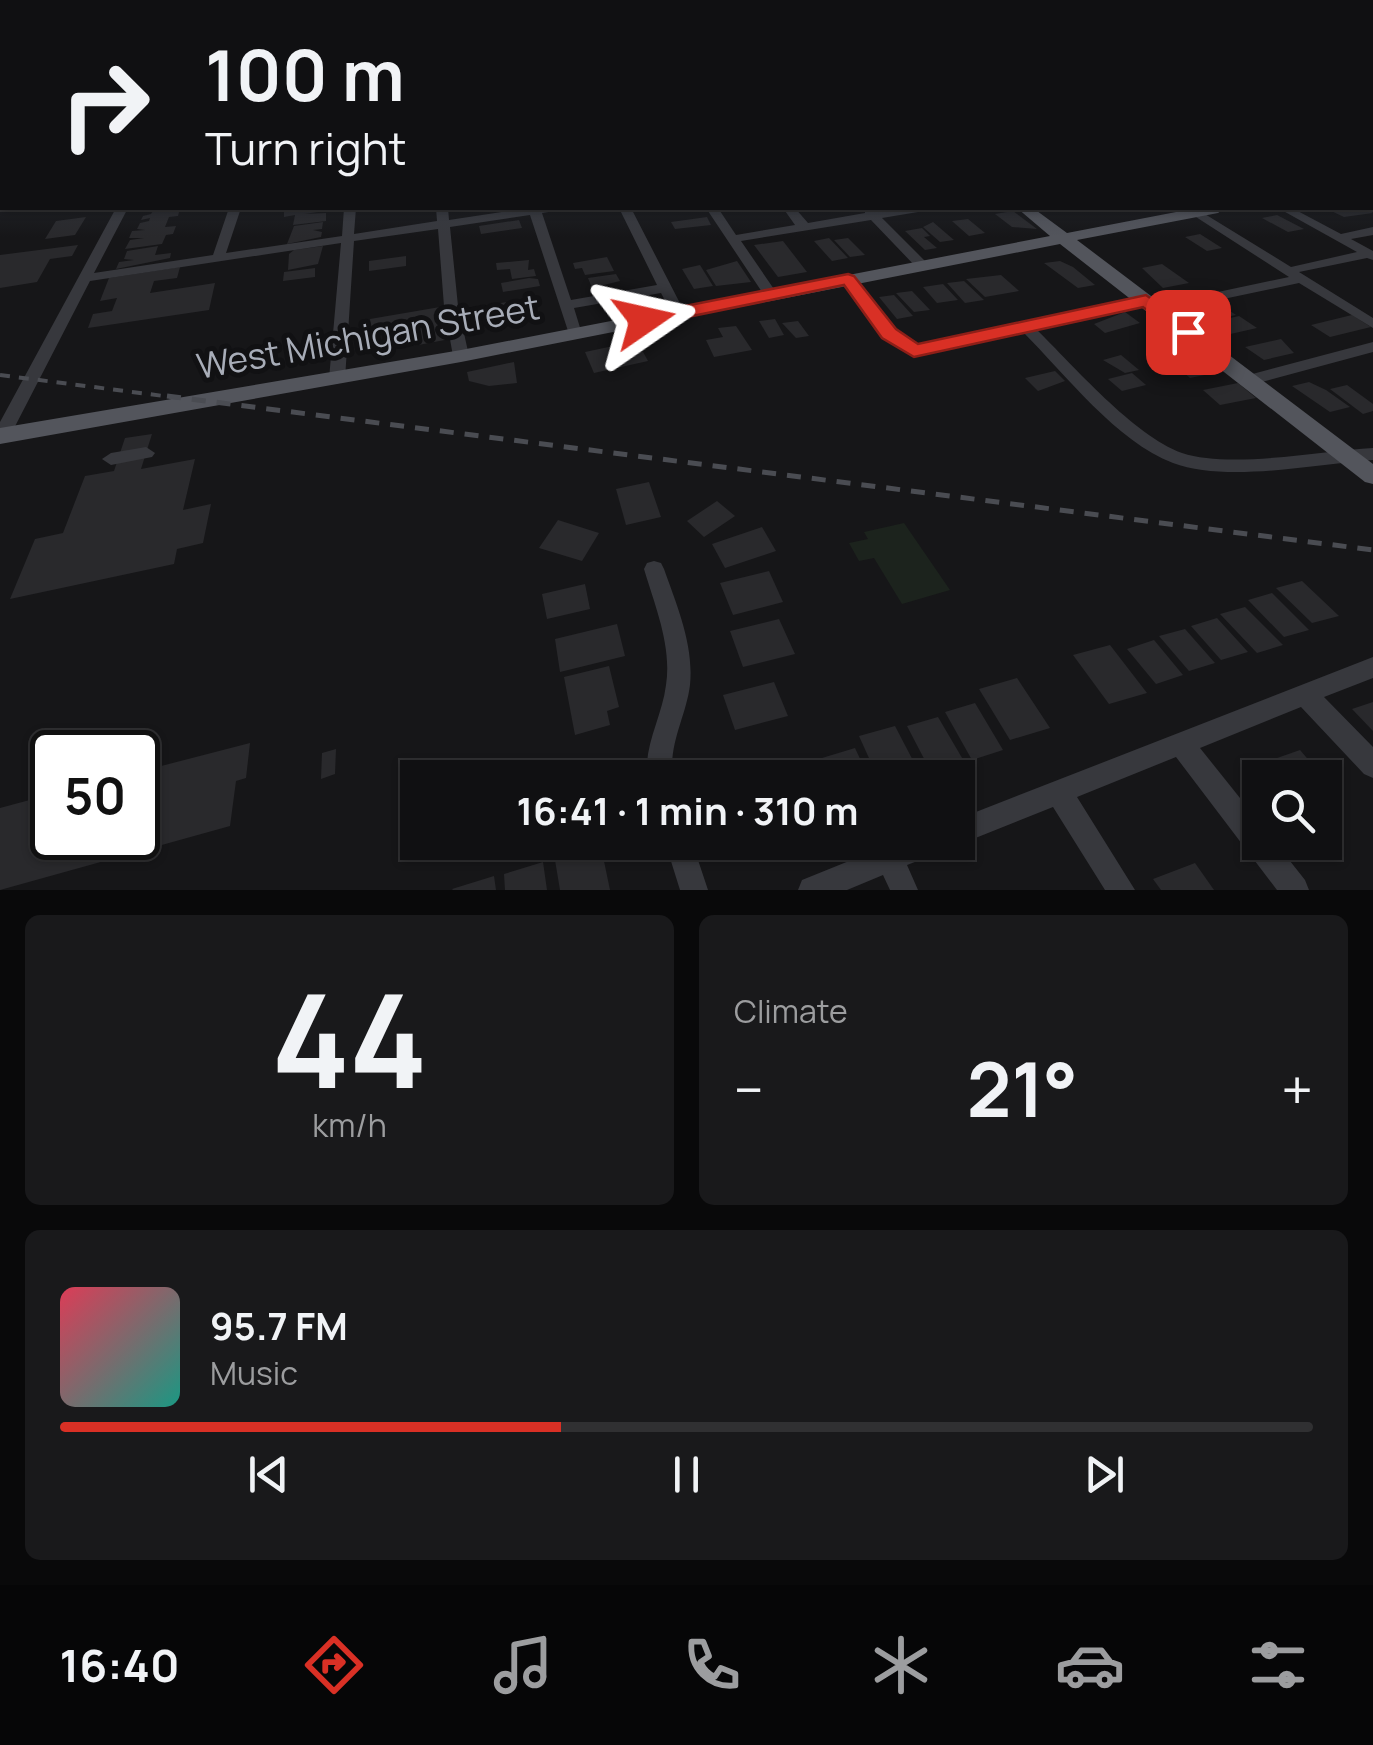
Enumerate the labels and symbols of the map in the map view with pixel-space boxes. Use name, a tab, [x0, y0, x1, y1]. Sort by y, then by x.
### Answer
position arrow	[592, 268, 696, 372]
street label: West Michigan Street	[193, 282, 543, 390]
pin	[1146, 290, 1231, 375]
speed limit sign: 50	[30, 730, 160, 860]

